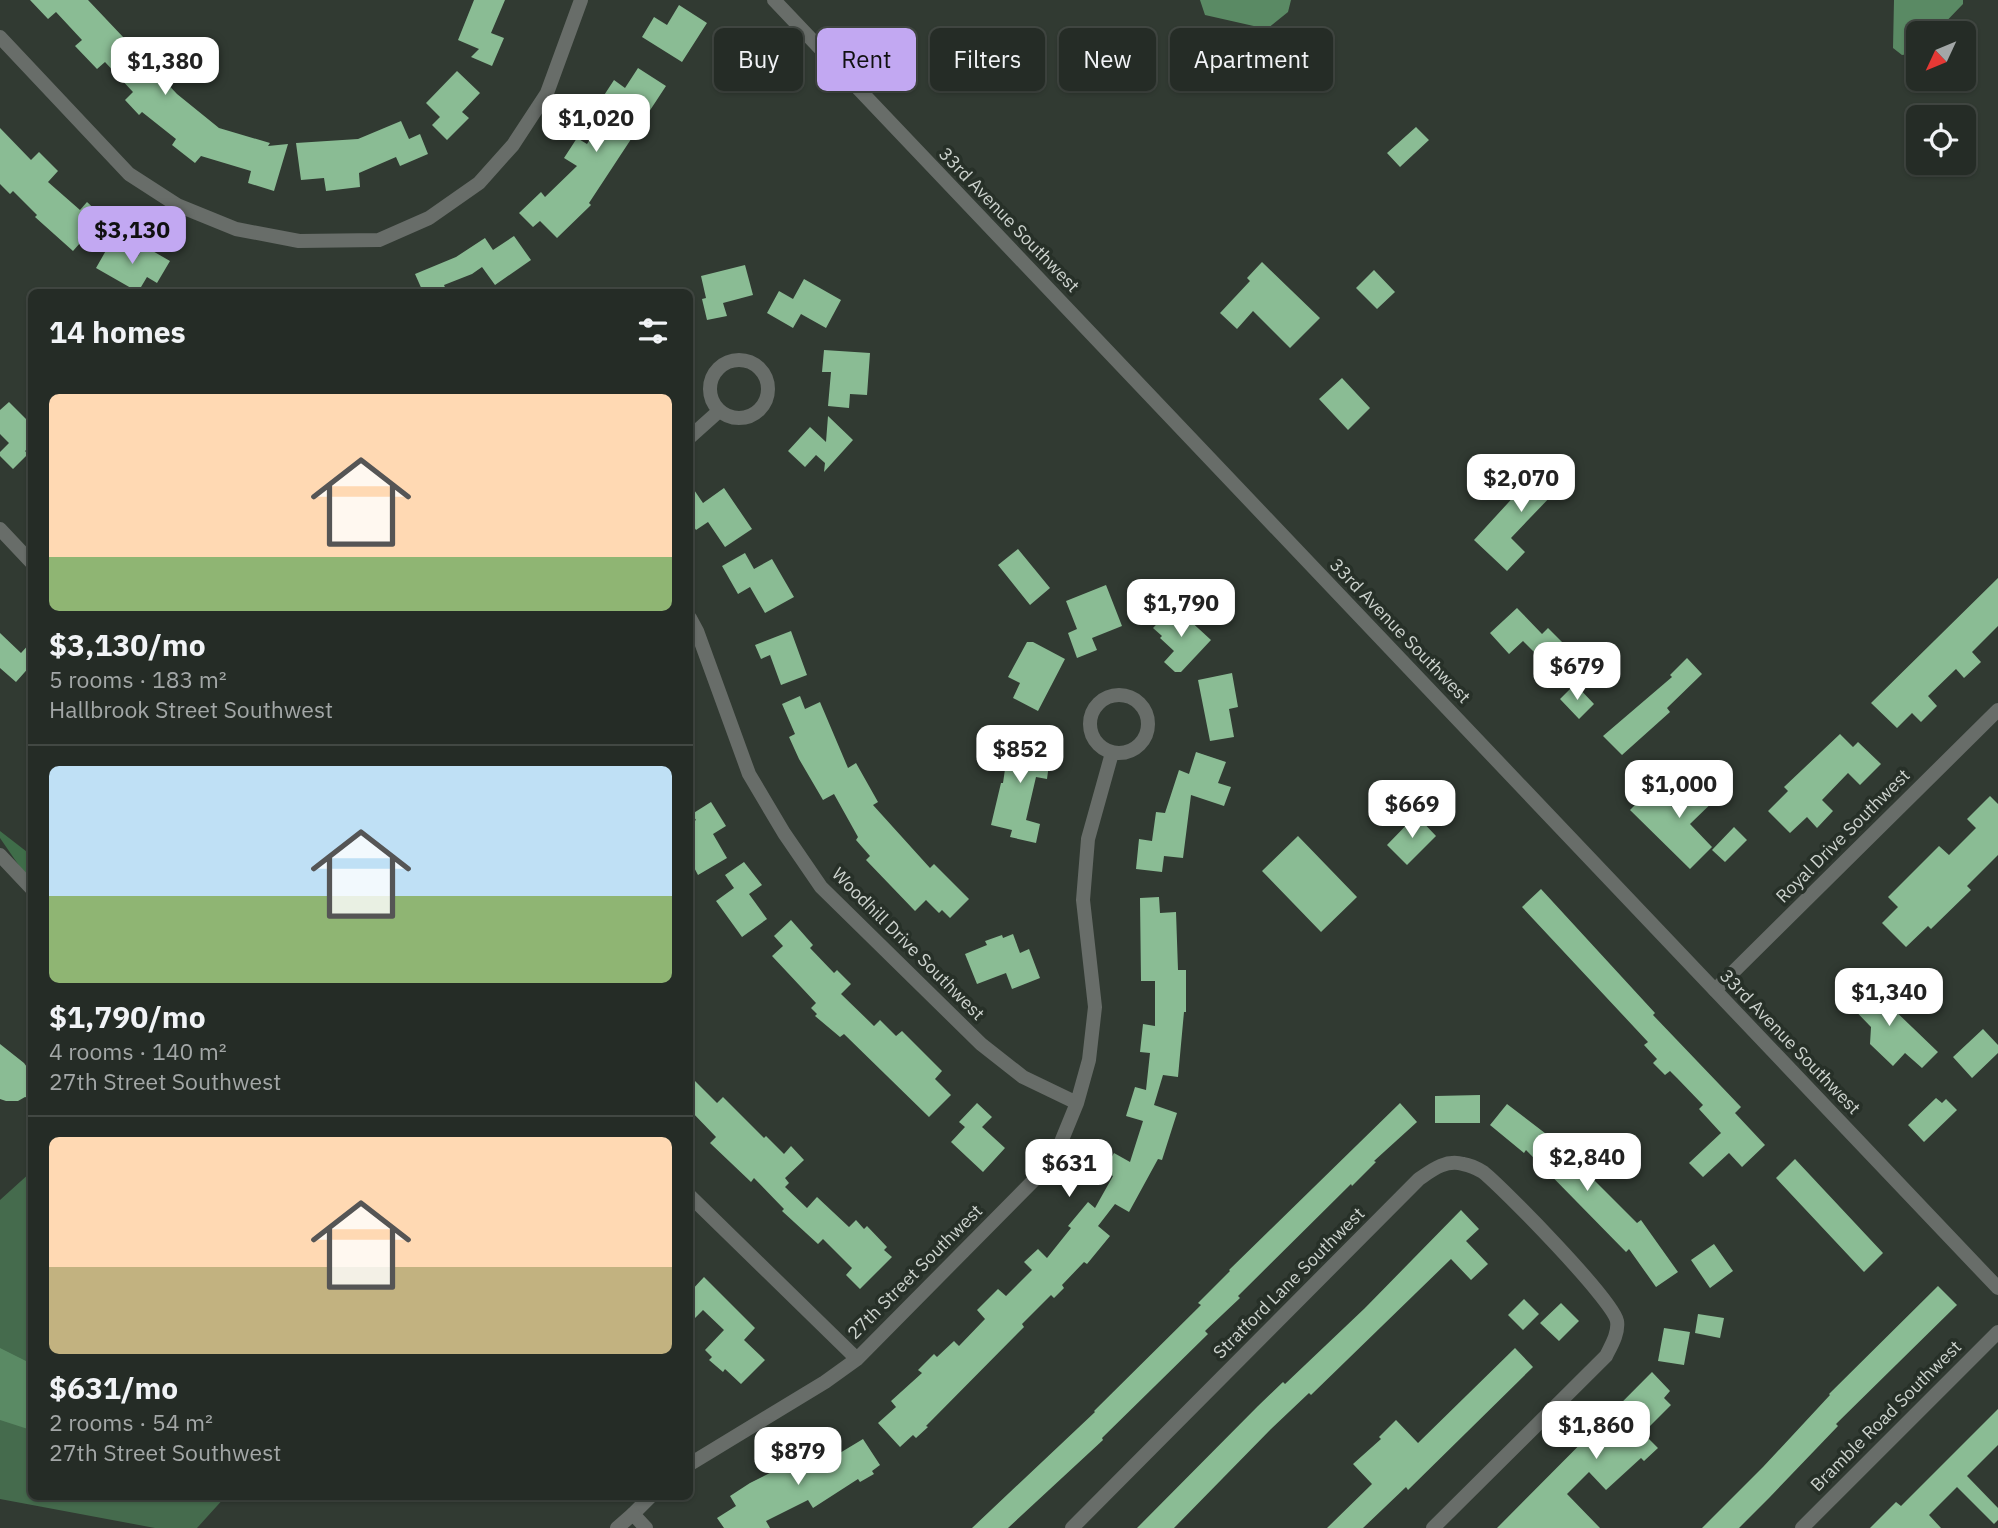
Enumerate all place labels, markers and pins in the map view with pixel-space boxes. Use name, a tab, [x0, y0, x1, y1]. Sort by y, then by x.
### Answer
pin: $1,380	[108, 38, 222, 97]
pin: $1,020	[539, 94, 653, 154]
pin: $3,130	[75, 206, 189, 266]
pin: $2,070	[1464, 454, 1578, 514]
pin: $1,790	[1124, 580, 1238, 639]
pin: $679	[1536, 642, 1618, 702]
pin: $852	[979, 726, 1061, 785]
pin: $1,000	[1622, 760, 1736, 820]
pin: $669	[1371, 780, 1453, 840]
pin: $1,340	[1832, 968, 1946, 1028]
pin: $2,840	[1530, 1134, 1644, 1193]
pin: $631	[1028, 1140, 1110, 1199]
pin: $1,860	[1539, 1402, 1653, 1461]
pin: $879	[757, 1428, 839, 1487]

